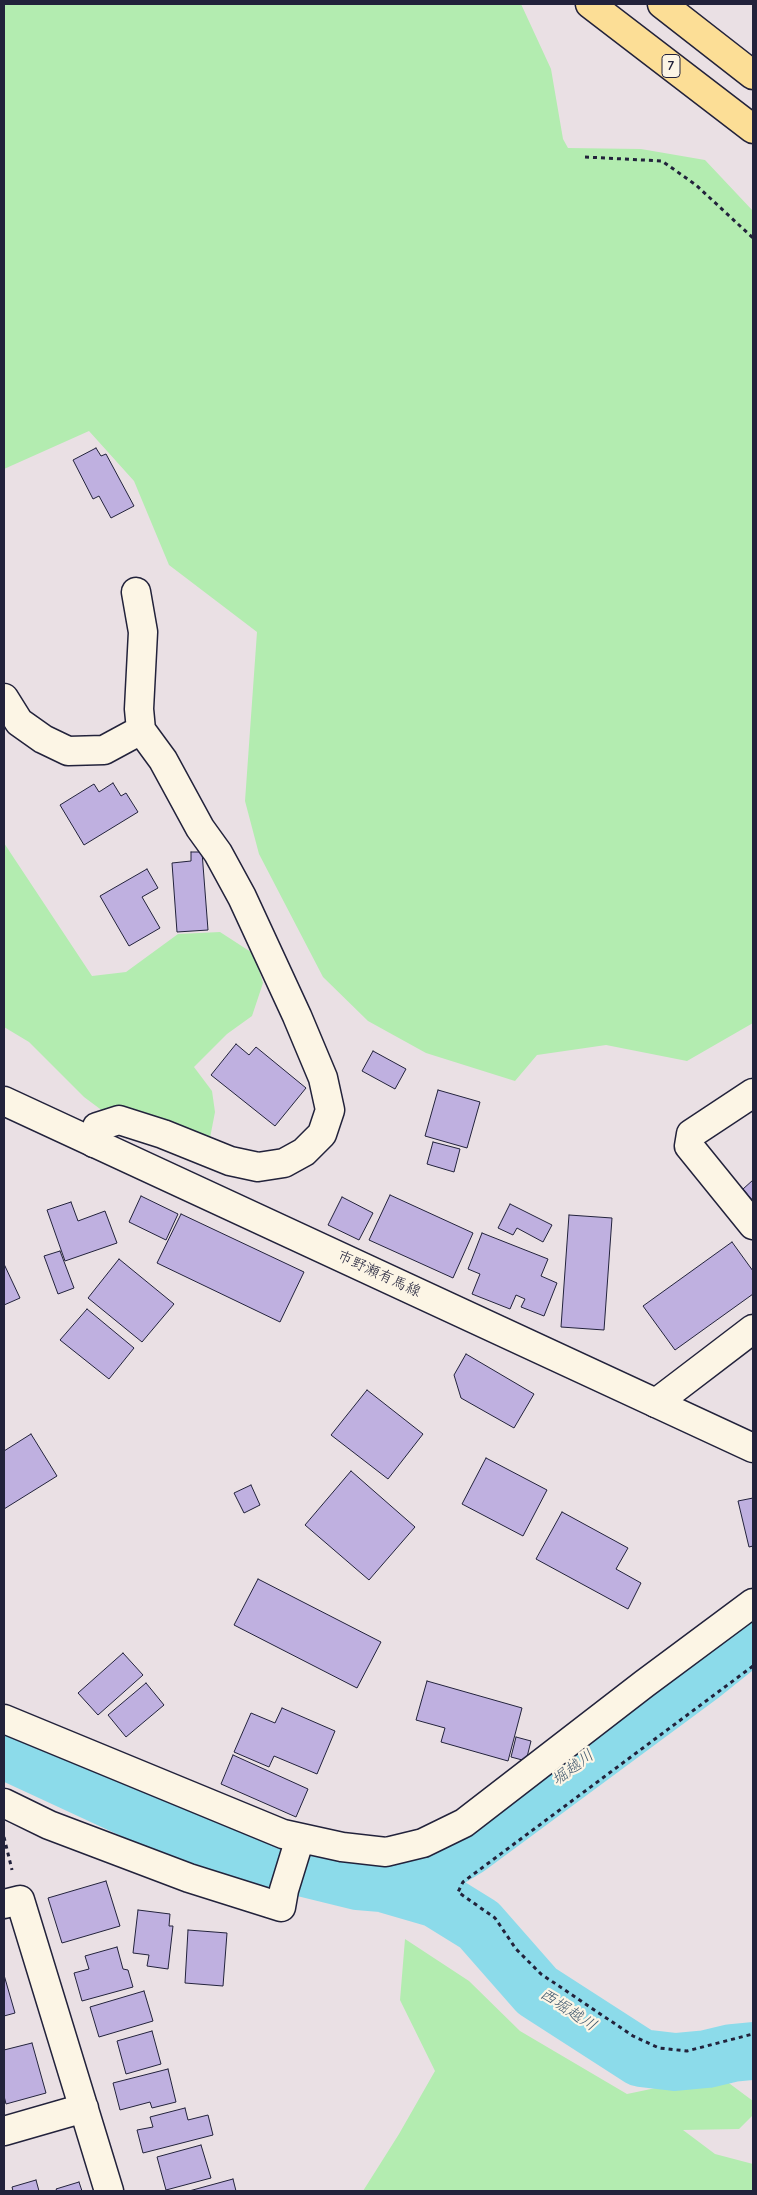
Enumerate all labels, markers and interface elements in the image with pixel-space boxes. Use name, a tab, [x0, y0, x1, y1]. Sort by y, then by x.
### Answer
road number: 7	[662, 54, 680, 78]
street label: 市野瀬有馬線	[334, 1247, 424, 1301]
water label: 堀越川	[548, 1746, 598, 1790]
water label: 西堀越川	[536, 1985, 600, 2035]

